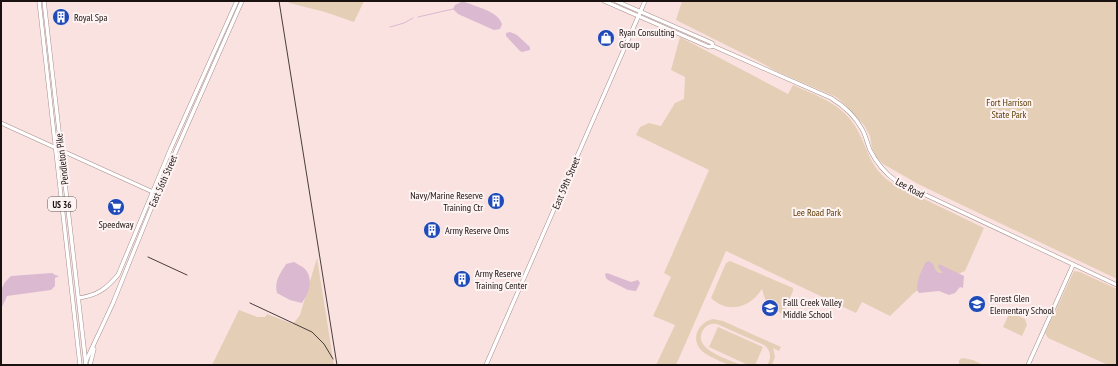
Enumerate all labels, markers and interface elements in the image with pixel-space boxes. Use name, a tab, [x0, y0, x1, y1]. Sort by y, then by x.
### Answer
building icon: Royal Spa	[51, 7, 71, 27]
place label: Royal Spa	[74, 11, 107, 24]
place label: Ryan Consulting Group	[619, 26, 675, 51]
shop icon: Ryan Consulting Group	[596, 28, 616, 48]
park label: Fort Harrison State Park	[986, 96, 1032, 121]
street label: Pendleton Pike	[52, 133, 72, 185]
street label: East 56th Street	[146, 153, 180, 209]
street label: East 59th Street	[549, 155, 583, 211]
street label: Lee Road	[893, 175, 927, 201]
place label: Navy/Marine Reserve Training Ctr	[410, 189, 483, 214]
building icon: Navy/Marine Reserve Training Ctr	[486, 191, 506, 211]
road number: US 36	[48, 197, 76, 211]
supermarket icon: Speedway	[106, 197, 126, 217]
park label: Lee Road Park	[793, 206, 841, 219]
place label: Speedway	[99, 218, 134, 231]
building icon: Army Reserve Oms	[422, 220, 442, 240]
place label: Army Reserve Oms	[445, 224, 509, 237]
place label: Army Reserve Training Center	[475, 267, 528, 292]
building icon: Army Reserve Training Center	[452, 269, 472, 289]
place label: Forest Glen Elementary School	[990, 292, 1055, 317]
school or university icon: Forest Glen Elementary School	[967, 294, 987, 314]
place label: Falll Creek Valley Middle School	[783, 296, 842, 321]
school or university icon: Falll Creek Valley Middle School	[760, 298, 780, 318]

